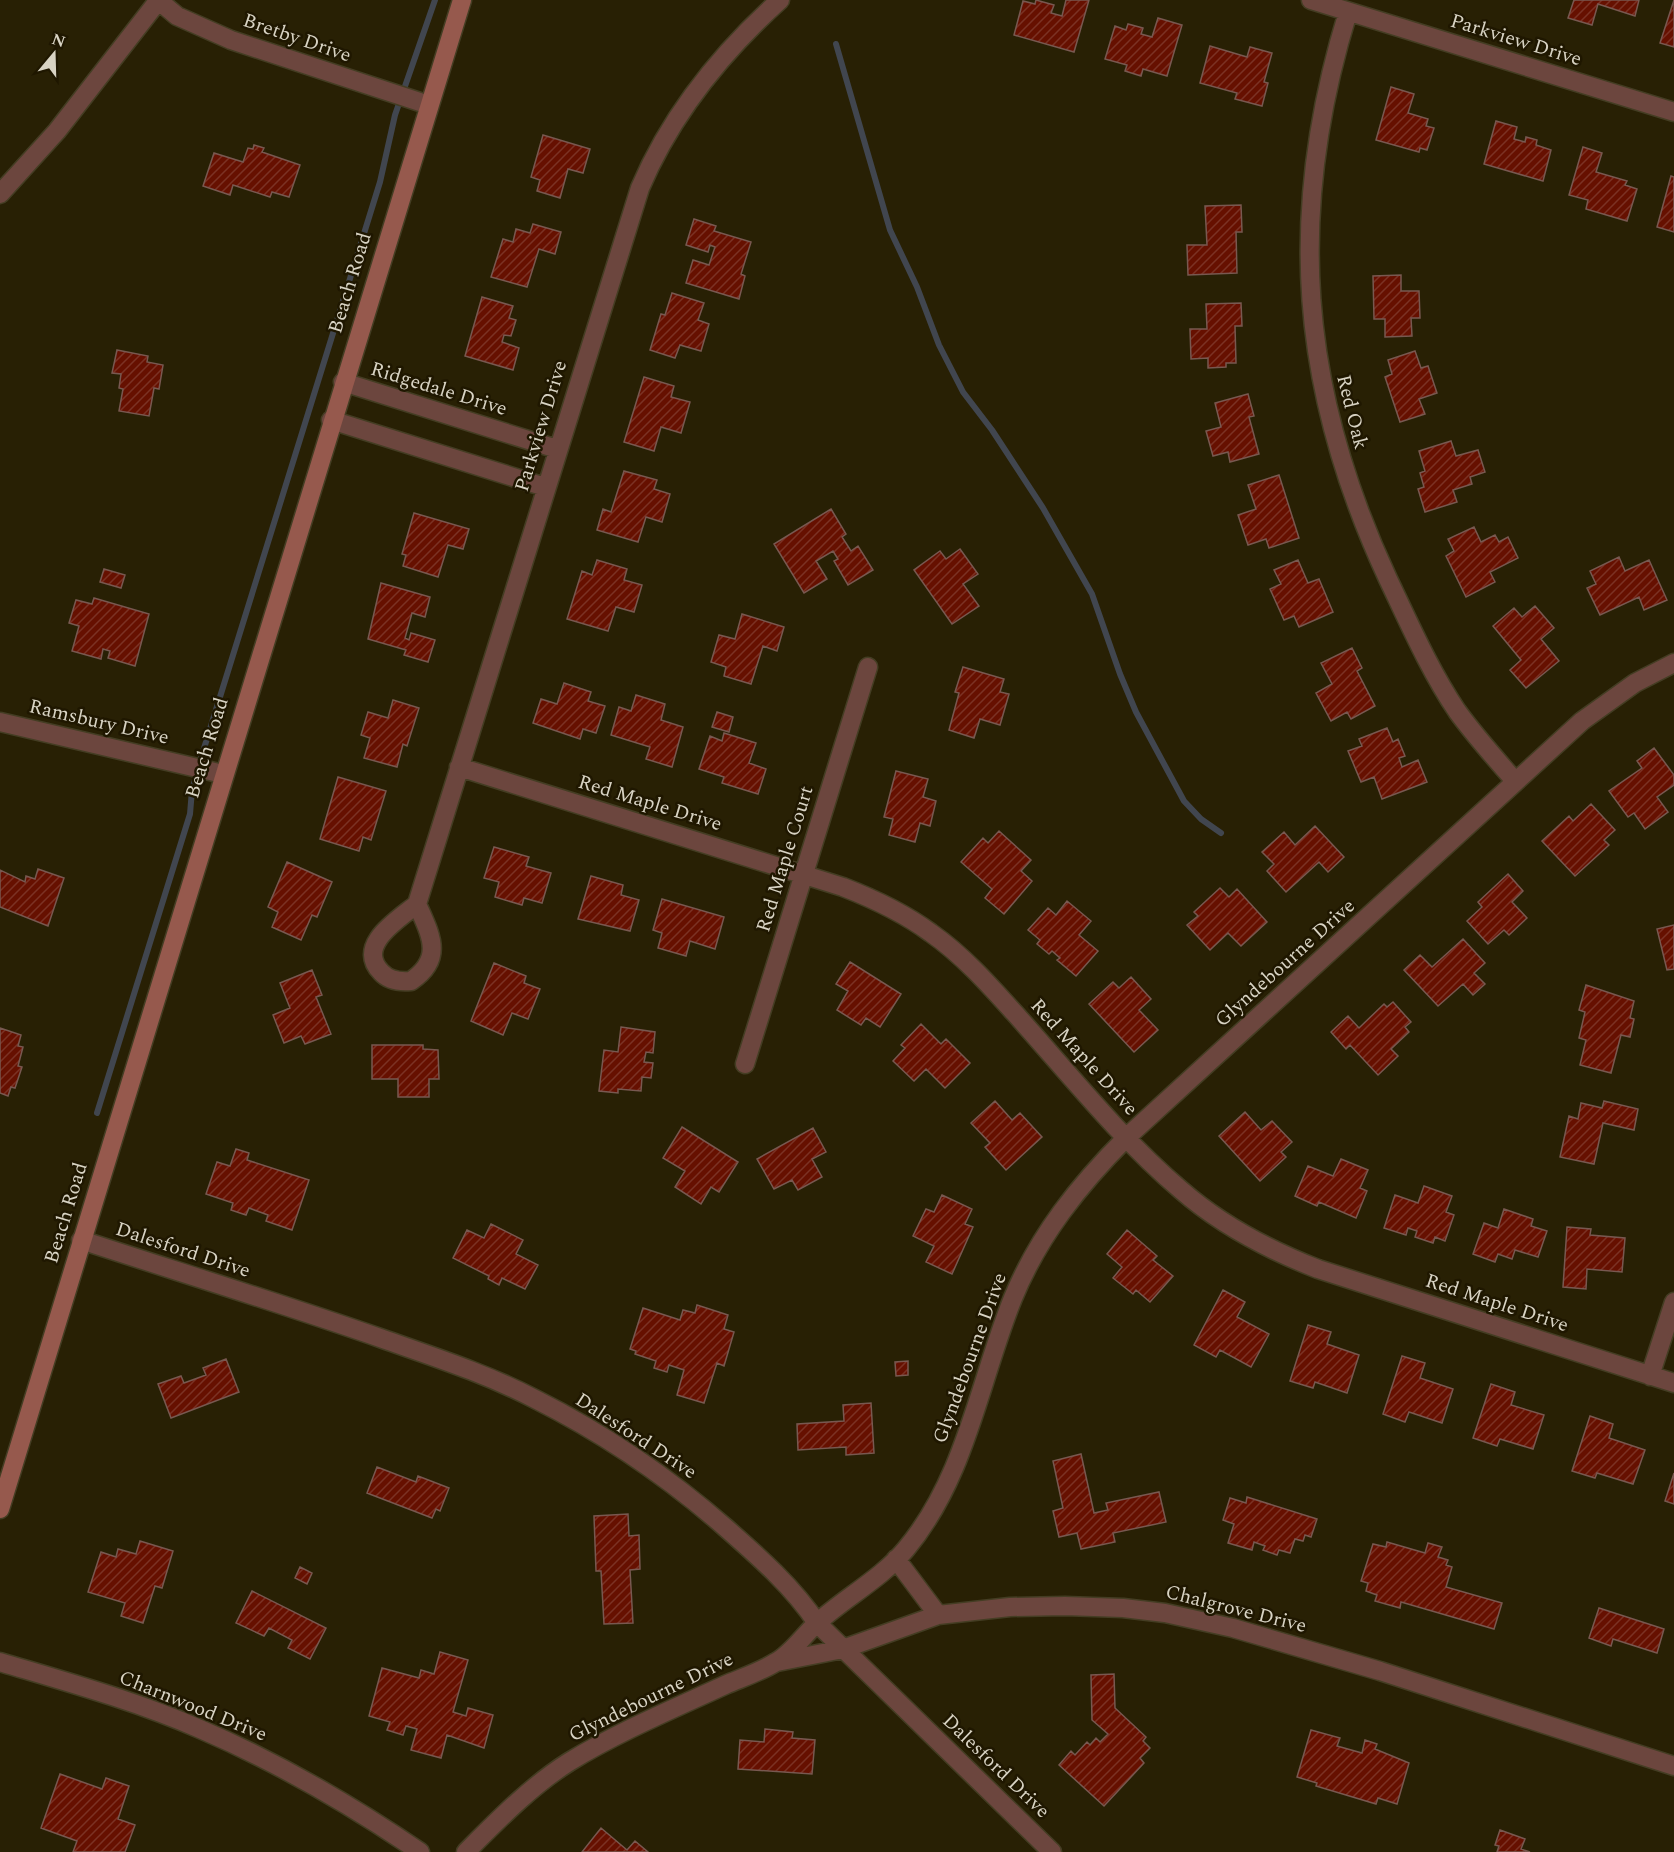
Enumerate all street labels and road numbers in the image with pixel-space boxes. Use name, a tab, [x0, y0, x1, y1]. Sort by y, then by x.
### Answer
street label: Bretby Drive	[239, 5, 355, 71]
street label: Parkview Drive	[1447, 6, 1585, 74]
street label: Beach Road	[320, 229, 380, 337]
street label: Ridgedale Drive	[367, 354, 511, 424]
street label: Parkview Drive	[507, 357, 575, 495]
street label: Red Oak	[1328, 371, 1376, 453]
street label: Ramsbury Drive	[26, 691, 172, 753]
street label: Beach Road	[177, 694, 237, 802]
street label: Red Maple Drive	[574, 767, 726, 839]
street label: Red Maple Court	[749, 782, 821, 936]
street label: Glyndebourne Drive	[1208, 892, 1362, 1034]
street label: Red Maple Drive	[1023, 992, 1145, 1122]
street label: Beach Road	[36, 1159, 96, 1267]
street label: Dalesford Drive	[112, 1214, 254, 1286]
street label: Red Maple Drive	[1422, 1266, 1572, 1340]
street label: Glyndebourne Drive	[925, 1268, 1015, 1448]
street label: Dalesford Drive	[569, 1385, 703, 1487]
street label: Chalgrove Drive	[1162, 1577, 1310, 1641]
street label: Glyndebourne Drive	[564, 1644, 738, 1750]
street label: Charnwood Drive	[114, 1663, 272, 1749]
street label: Dalesford Drive	[935, 1707, 1057, 1825]

